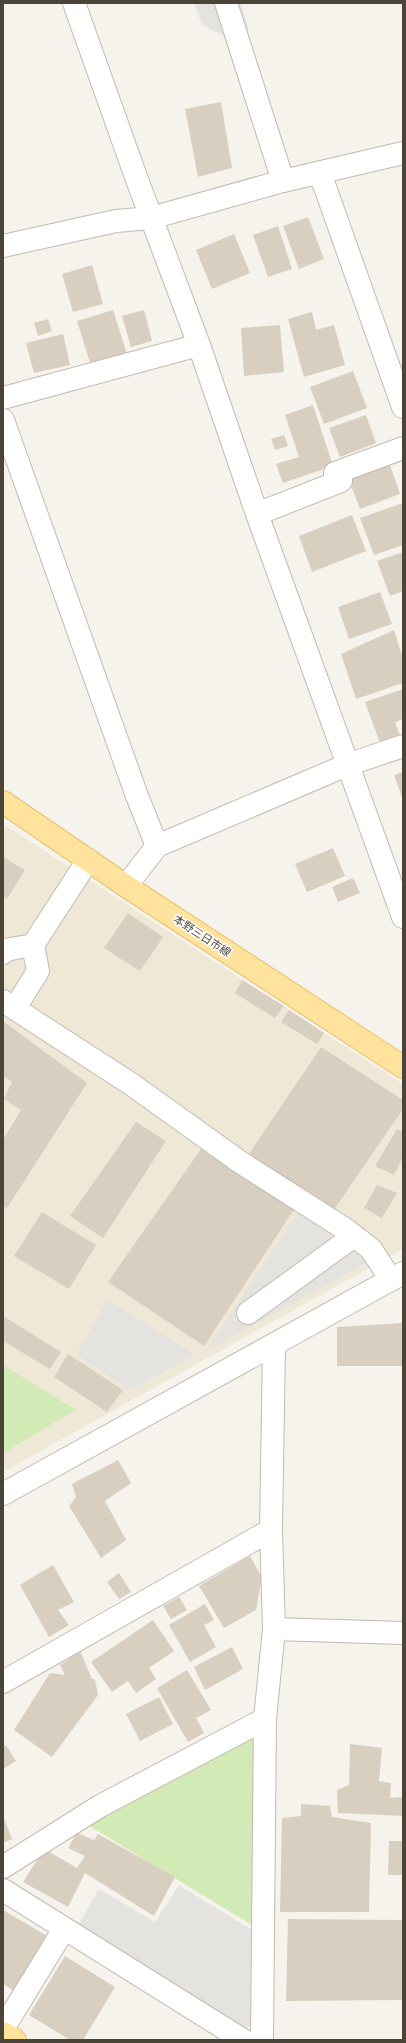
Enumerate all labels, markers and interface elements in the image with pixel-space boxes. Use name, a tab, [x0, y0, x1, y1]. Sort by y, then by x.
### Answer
street label: 本野三日市線	[170, 912, 234, 960]

